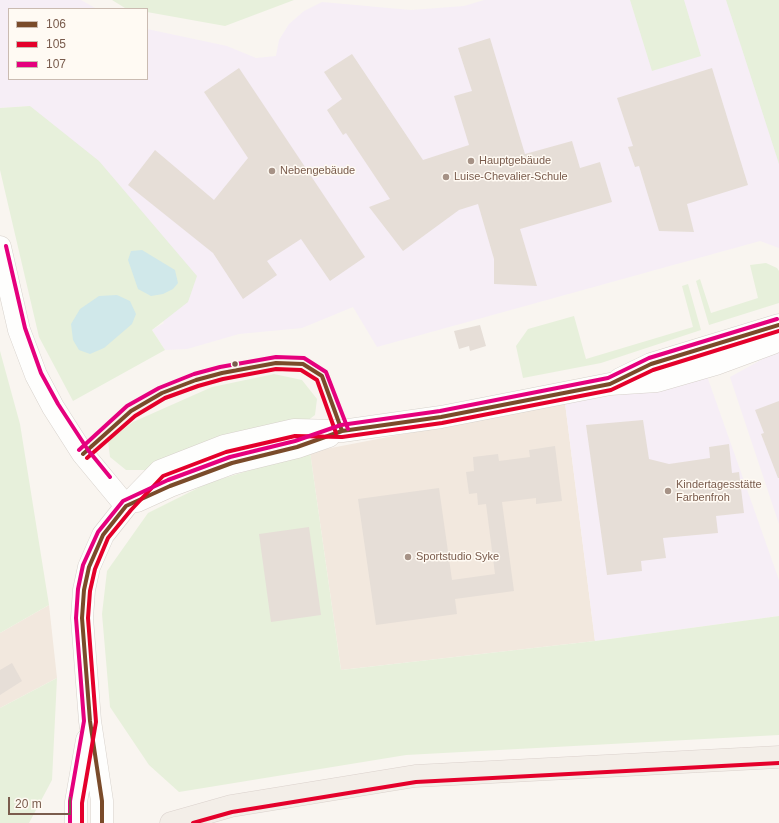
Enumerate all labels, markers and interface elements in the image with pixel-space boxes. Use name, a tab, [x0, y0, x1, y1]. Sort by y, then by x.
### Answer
legend	[8, 8, 148, 80]
text: 106	[46, 17, 66, 31]
text: 105	[46, 37, 66, 51]
text: 107	[46, 57, 66, 71]
place label: Hauptgebäude	[479, 154, 551, 168]
marker: Hauptgebäude	[466, 156, 476, 166]
place label: Nebengebäude	[280, 164, 355, 178]
marker: Nebengebäude	[267, 166, 277, 176]
place label: Luise-Chevalier-Schule	[454, 170, 568, 184]
marker: Luise-Chevalier-Schule	[441, 172, 451, 182]
unlabelled marker	[230, 359, 240, 369]
place label: Kindertagesstätte Farbenfroh	[676, 478, 762, 504]
marker: Kindertagesstätte Farbenfroh	[663, 486, 673, 496]
place label: Sportstudio Syke	[416, 550, 499, 564]
marker: Sportstudio Syke	[403, 552, 413, 562]
scale bar	[10, 789, 73, 815]
text: 20 m	[15, 797, 42, 811]

